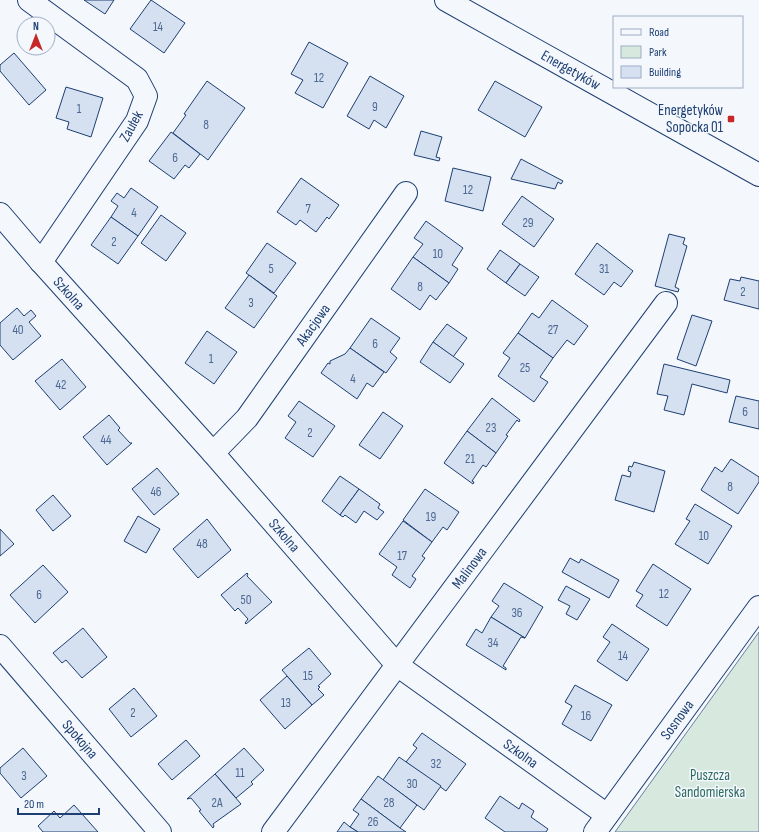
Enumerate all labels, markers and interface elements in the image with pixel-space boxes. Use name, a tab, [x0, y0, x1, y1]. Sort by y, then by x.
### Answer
north arrow	[16, 16, 56, 56]
legend	[613, 16, 743, 88]
house number: 14	[153, 19, 164, 35]
text: N	[33, 20, 39, 33]
text: Road	[649, 25, 669, 40]
text: Park	[649, 45, 667, 60]
street label: Energetyków	[538, 46, 604, 95]
text: Building	[649, 65, 681, 80]
house number: 12	[314, 70, 324, 86]
house number: 9	[372, 99, 378, 115]
house number: 1	[77, 101, 82, 117]
place label: Energetyków Sopocka 01	[658, 101, 724, 137]
street label: Zaułek	[115, 107, 148, 145]
marker: Energetyków Sopocka 01	[726, 114, 736, 124]
house number: 8	[203, 117, 209, 133]
house number: 6	[172, 150, 178, 166]
house number: 12	[463, 182, 473, 198]
house number: 7	[305, 201, 311, 217]
house number: 4	[131, 205, 137, 221]
house number: 29	[522, 215, 534, 231]
house number: 2	[111, 234, 117, 250]
house number: 10	[433, 246, 443, 262]
house number: 5	[268, 261, 274, 277]
house number: 31	[599, 261, 609, 277]
street label: Szkolna	[49, 273, 89, 314]
house number: 8	[417, 279, 423, 295]
house number: 2	[740, 284, 746, 300]
house number: 3	[248, 295, 254, 311]
street label: Akacjowa	[291, 300, 335, 351]
house number: 40	[12, 322, 24, 338]
house number: 27	[548, 322, 559, 338]
house number: 6	[372, 336, 378, 352]
house number: 1	[209, 351, 214, 367]
house number: 25	[520, 360, 530, 376]
house number: 4	[350, 371, 356, 387]
house number: 42	[56, 377, 66, 393]
house number: 6	[742, 404, 748, 420]
house number: 23	[486, 420, 496, 436]
house number: 2	[307, 425, 313, 441]
house number: 44	[101, 432, 112, 448]
house number: 21	[465, 451, 475, 467]
house number: 8	[727, 479, 733, 495]
house number: 46	[150, 484, 162, 500]
house number: 19	[426, 509, 436, 525]
street label: Szkolna	[264, 515, 304, 556]
house number: 10	[699, 528, 709, 544]
house number: 48	[196, 536, 208, 552]
street label: Malinowa	[448, 543, 491, 593]
house number: 17	[397, 548, 408, 564]
house number: 12	[659, 586, 669, 602]
house number: 6	[36, 587, 42, 603]
house number: 50	[240, 592, 252, 608]
house number: 36	[511, 605, 523, 621]
house number: 34	[488, 635, 499, 651]
house number: 14	[618, 648, 629, 664]
house number: 15	[303, 668, 313, 684]
house number: 13	[281, 695, 291, 711]
street label: Sosnowa	[656, 696, 698, 744]
house number: 2	[130, 705, 136, 721]
house number: 16	[581, 708, 591, 724]
street label: Spokojna	[58, 716, 102, 763]
street label: Szkolna	[499, 735, 542, 773]
house number: 32	[431, 756, 441, 772]
house number: 11	[235, 765, 245, 781]
park label: Puszcza Sandomierska	[675, 766, 745, 802]
house number: 3	[21, 768, 27, 784]
house number: 30	[406, 776, 418, 792]
scale bar	[18, 790, 99, 816]
house number: 2A	[212, 795, 223, 811]
house number: 28	[383, 795, 395, 811]
text: 20 m	[24, 797, 44, 812]
house number: 26	[367, 814, 379, 830]

